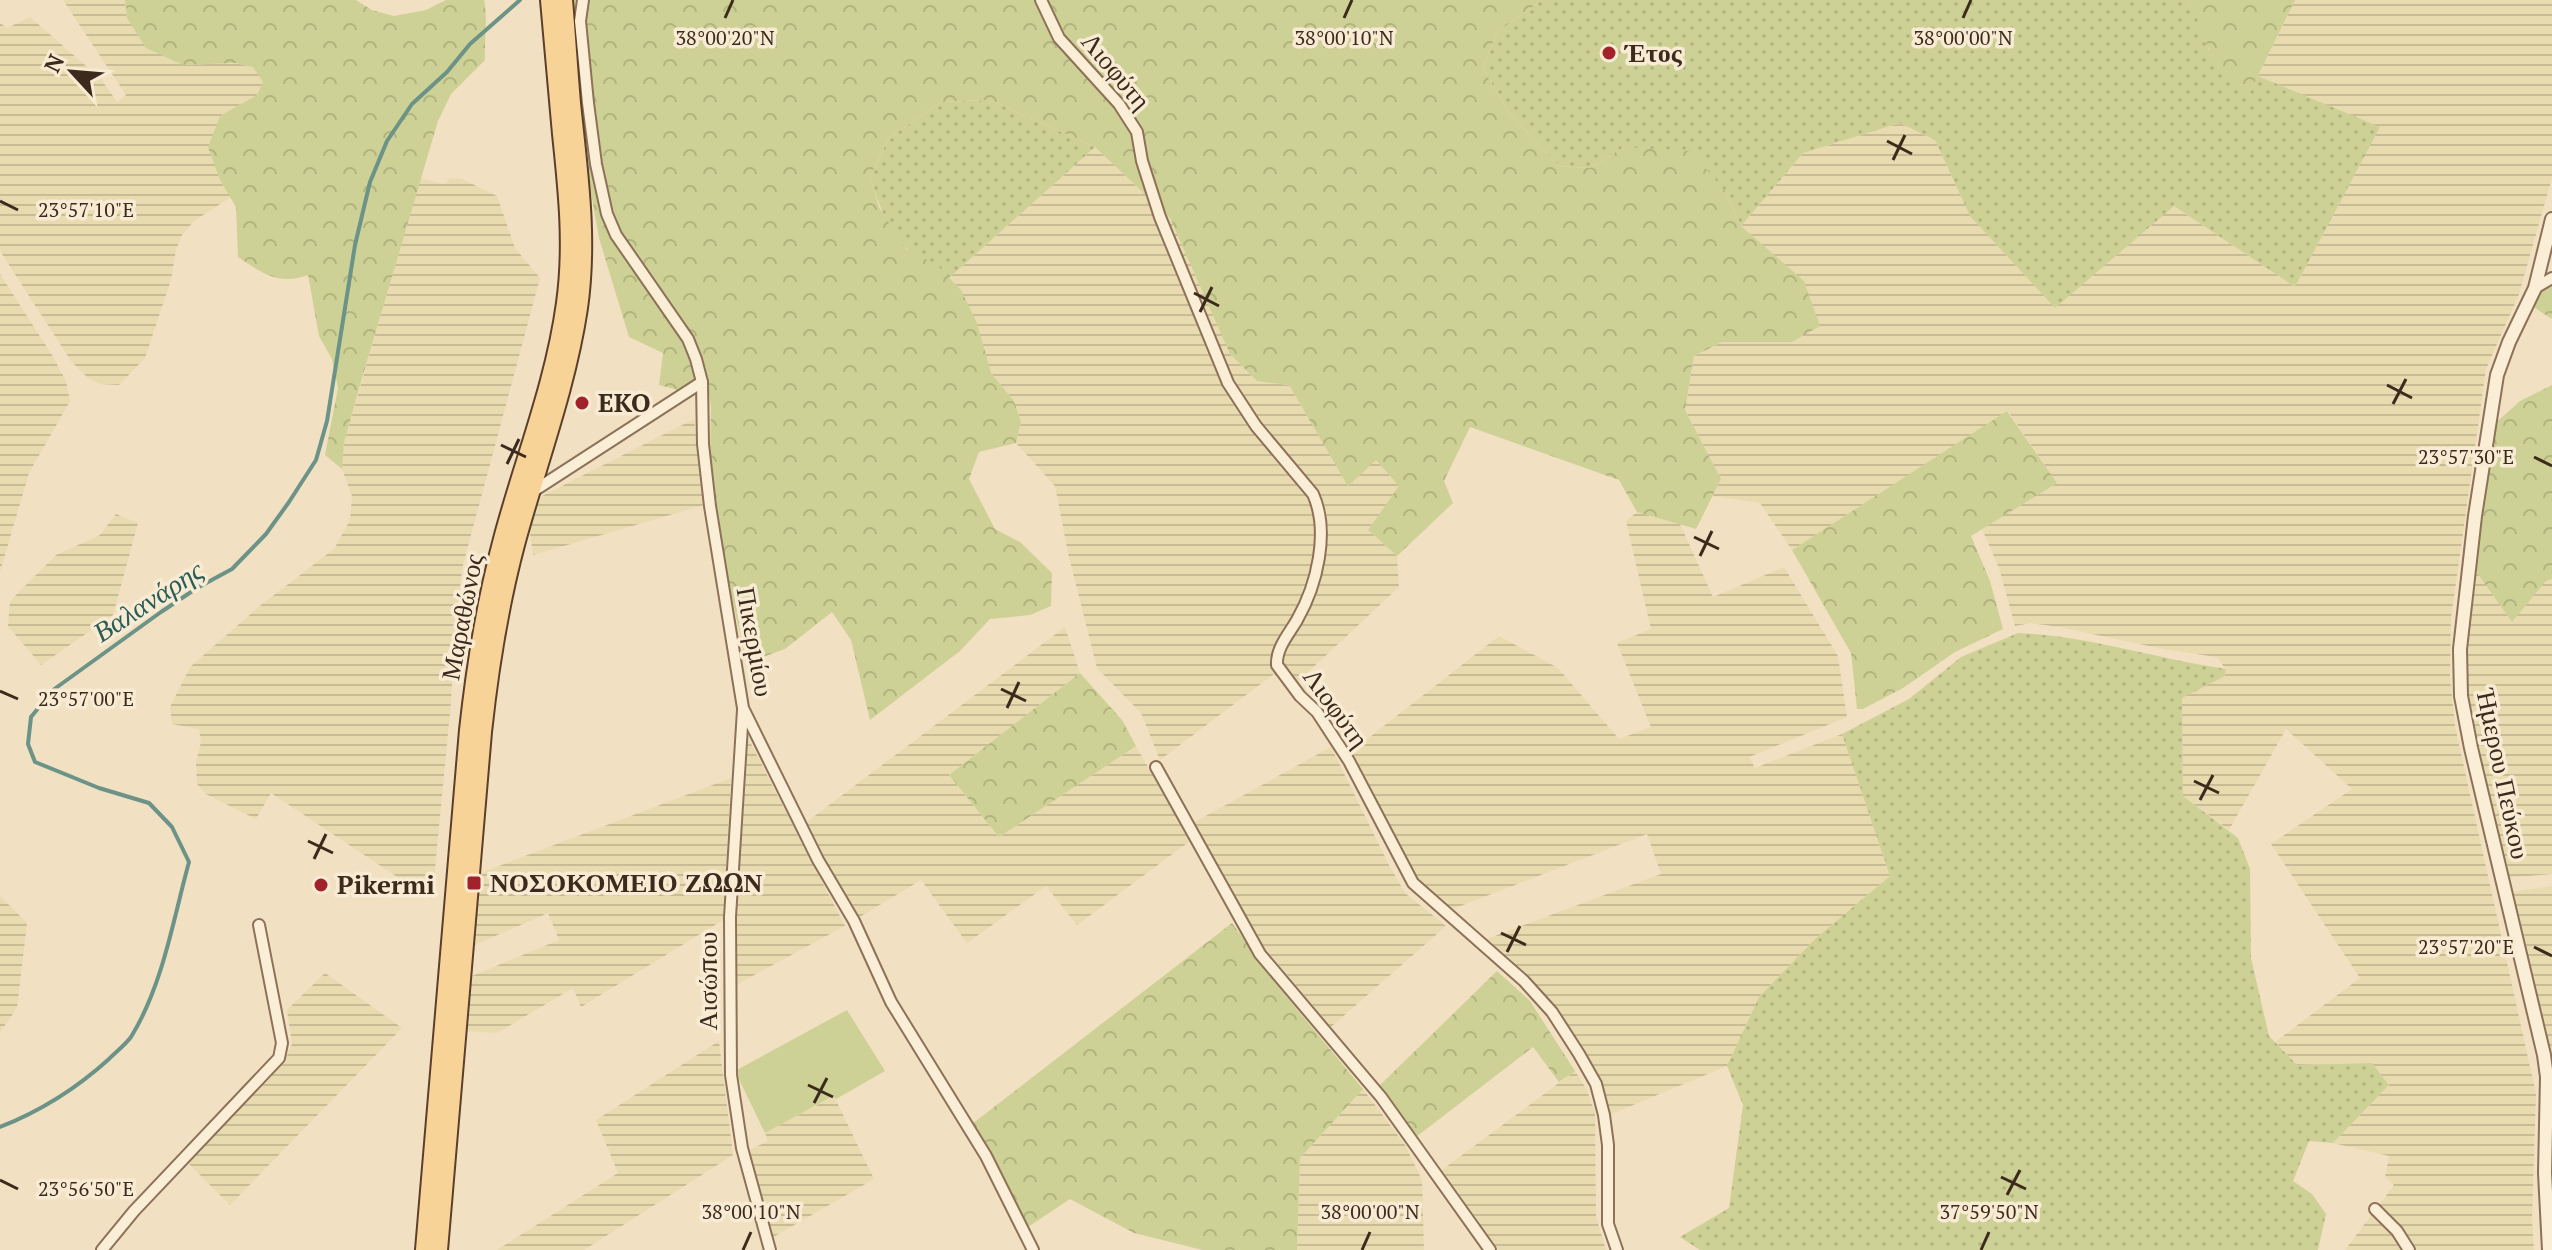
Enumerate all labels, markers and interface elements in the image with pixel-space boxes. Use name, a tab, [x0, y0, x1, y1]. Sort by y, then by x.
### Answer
text: 38°00'20"N	[675, 24, 775, 51]
text: 38°00'10"N	[1294, 24, 1394, 51]
text: 38°00'00"N	[1913, 24, 2013, 51]
street label: Λιοφύτη	[1075, 25, 1159, 116]
north arrow	[32, 32, 112, 112]
place label: Έτος	[1623, 35, 1683, 69]
marker: Έτος	[1600, 44, 1618, 62]
text: N	[37, 49, 70, 77]
text: 23°57'10"E	[38, 196, 134, 223]
place label: EKO	[598, 385, 651, 419]
marker: EKO	[573, 394, 591, 412]
text: 23°57'30"E	[2418, 443, 2514, 470]
street label: Μαραθώνος	[432, 550, 490, 683]
water label: Βαλανάρης	[85, 551, 211, 650]
street label: Πικερμίου	[730, 584, 782, 699]
street label: Λιοφύτη	[1296, 661, 1377, 754]
text: 23°57'00"E	[38, 685, 134, 712]
street label: Ήμερου Πεύκου	[2469, 685, 2539, 862]
place label: ΝΟΣΟΚΟΜΕΙΟ ΖΩΩΝ	[490, 865, 763, 899]
place label: Pikermi	[337, 867, 435, 901]
marker: ΝΟΣΟΚΟΜΕΙΟ ΖΩΩΝ	[465, 874, 483, 892]
marker: Pikermi	[312, 876, 330, 894]
street label: Αισώπου	[690, 932, 724, 1030]
text: 23°57'20"E	[2418, 933, 2514, 960]
text: 23°56'50"E	[38, 1175, 134, 1202]
text: 38°00'10"N	[701, 1198, 801, 1225]
text: 38°00'00"N	[1320, 1198, 1420, 1225]
text: 37°59'50"N	[1939, 1198, 2039, 1225]

